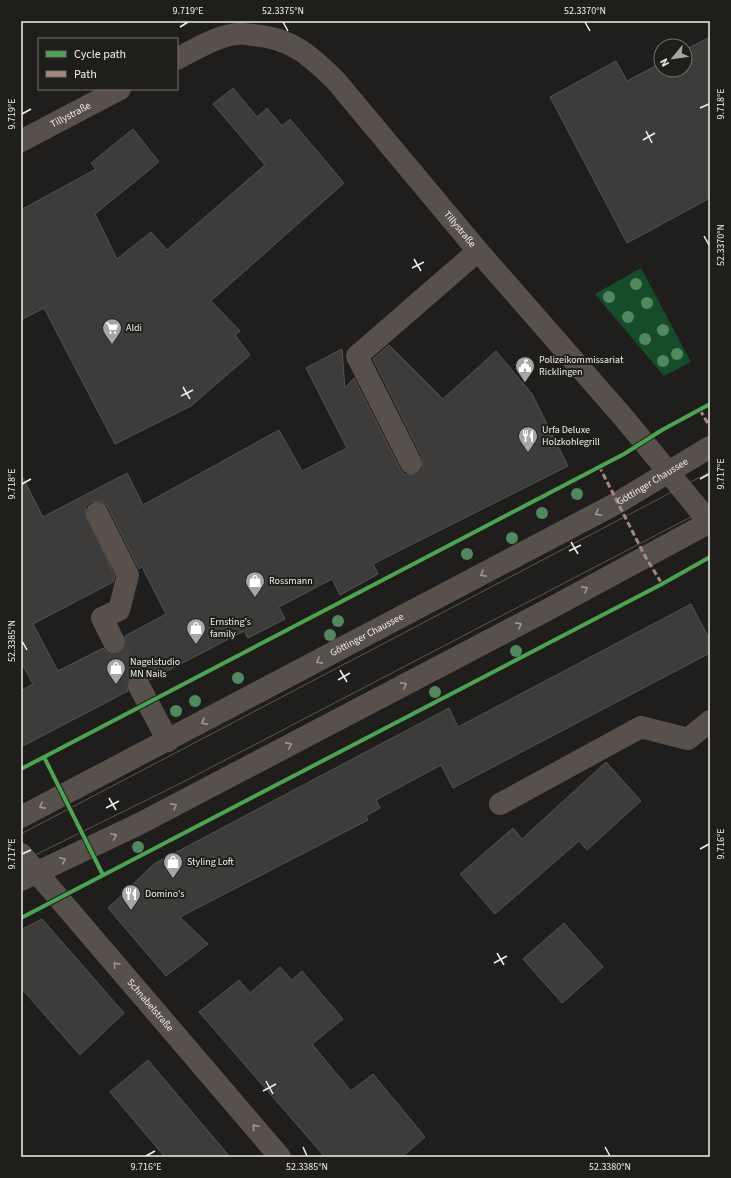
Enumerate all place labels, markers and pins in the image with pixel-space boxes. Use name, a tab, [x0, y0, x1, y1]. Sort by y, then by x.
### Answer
supermarket icon: Aldi	[101, 317, 123, 345]
place label: Aldi	[126, 321, 142, 335]
place label: Polizeikommissariat Ricklingen	[539, 353, 624, 379]
public building icon: Polizeikommissariat Ricklingen	[514, 355, 536, 383]
place label: Urfa Deluxe Holzkohlegrill	[542, 423, 600, 449]
restaurant icon: Urfa Deluxe Holzkohlegrill	[517, 425, 539, 453]
shop icon: Rossmann	[244, 570, 266, 598]
place label: Rossmann	[269, 574, 313, 588]
place label: Ernsting's family	[210, 615, 251, 641]
shop icon: Ernsting's family	[185, 617, 207, 645]
place label: Nagelstudio MN Nails	[130, 655, 180, 681]
shop icon: Nagelstudio MN Nails	[105, 657, 127, 685]
shop icon: Styling Loft	[162, 851, 184, 879]
place label: Styling Loft	[187, 855, 234, 869]
restaurant icon: Domino's	[120, 883, 142, 911]
place label: Domino's	[145, 887, 184, 901]

